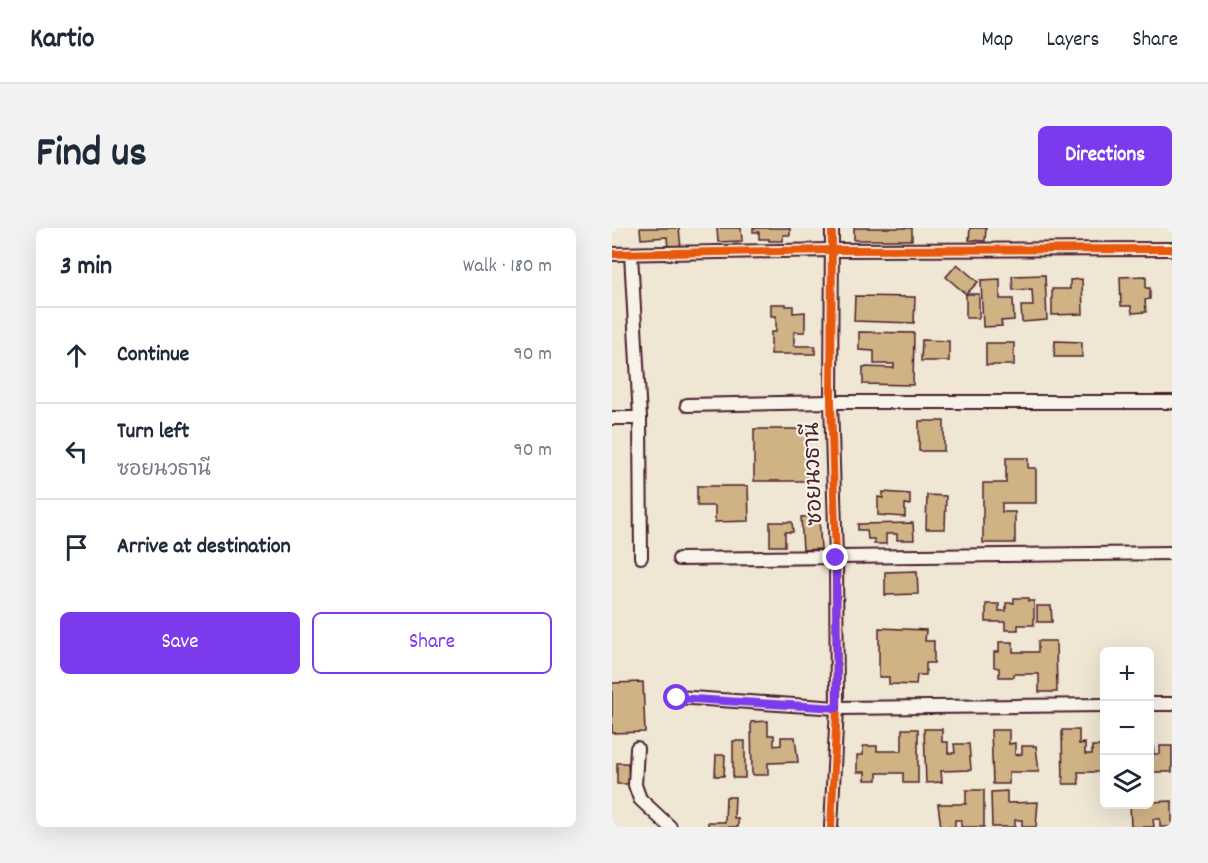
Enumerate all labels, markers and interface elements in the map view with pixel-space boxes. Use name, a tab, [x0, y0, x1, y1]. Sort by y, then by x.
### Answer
text: Kartio	[30, 21, 94, 61]
text: Map	[982, 26, 1013, 56]
text: Layers	[1046, 26, 1099, 56]
text: Share	[1132, 26, 1178, 56]
text: Find us	[36, 126, 147, 186]
button: Directions	[1038, 126, 1172, 186]
text: 3 min	[60, 249, 112, 286]
text: Walk · 180 m	[463, 253, 552, 281]
icon: ahead	[60, 339, 93, 372]
text: Continue	[117, 340, 189, 371]
text: 90 m	[514, 341, 552, 369]
text: Turn left	[117, 417, 189, 448]
street label: ซอยนวธานี	[797, 422, 832, 526]
icon: left	[60, 435, 93, 468]
text: 90 m	[514, 437, 552, 465]
text: ซอยนวธานี	[117, 457, 211, 485]
icon: arrive	[60, 531, 93, 564]
text: Arrive at destination	[117, 532, 291, 563]
route end	[822, 544, 848, 570]
button: Save	[60, 612, 300, 674]
button: Share	[312, 612, 552, 674]
map controls	[1100, 647, 1154, 809]
button: +	[1100, 647, 1154, 701]
route start	[663, 684, 689, 710]
button: −	[1100, 701, 1154, 755]
button: layers	[1100, 755, 1154, 809]

